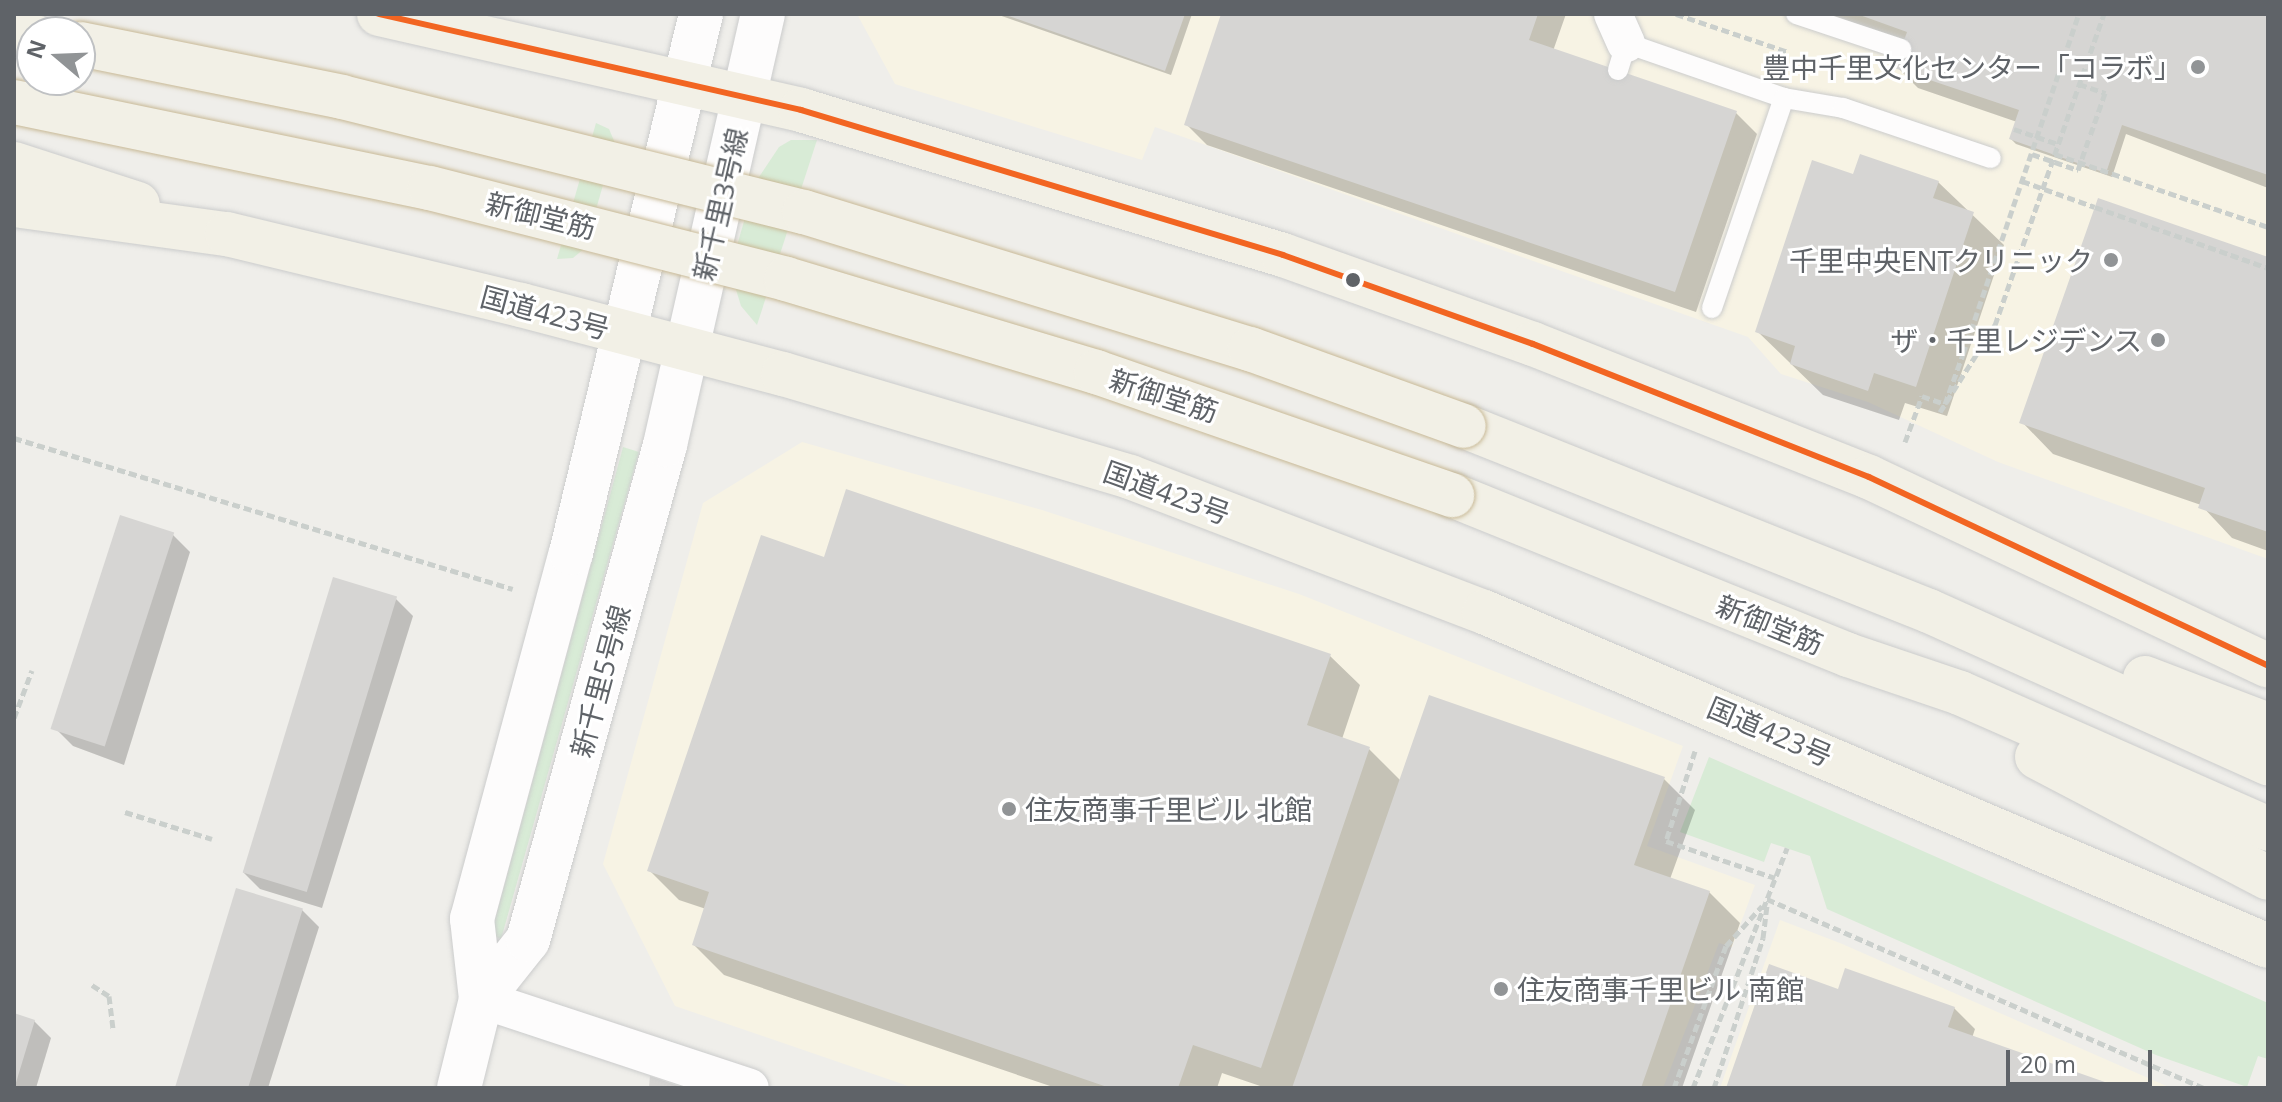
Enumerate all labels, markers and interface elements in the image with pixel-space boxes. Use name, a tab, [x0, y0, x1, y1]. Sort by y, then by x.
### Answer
north arrow	[16, 16, 96, 96]
text: N	[18, 36, 52, 62]
place label: 豊中千里文化センター「コラボ」	[1762, 50, 2182, 84]
marker: 豊中千里文化センター「コラボ」	[2189, 58, 2207, 76]
street label: 新千里3号線	[686, 124, 754, 284]
street label: 新御堂筋	[483, 185, 599, 245]
place label: 千里中央ENTクリニック	[1789, 243, 2093, 277]
marker: 千里中央ENTクリニック	[2100, 249, 2122, 271]
unlabelled marker	[1345, 272, 1361, 288]
street label: 国道423号	[477, 279, 613, 345]
place label: ザ・千里レジデンス	[1890, 323, 2142, 357]
marker: ザ・千里レジデンス	[2149, 331, 2167, 349]
street label: 新御堂筋	[1106, 362, 1222, 428]
street label: 国道423号	[1099, 454, 1235, 530]
street label: 新御堂筋	[1712, 587, 1828, 661]
street label: 新千里5号線	[564, 601, 636, 761]
street label: 国道423号	[1703, 690, 1837, 772]
place label: 住友商事千里ビル 北館	[1025, 792, 1312, 826]
marker: 住友商事千里ビル 北館	[1000, 800, 1018, 818]
place label: 住友商事千里ビル 南館	[1517, 972, 1804, 1006]
marker: 住友商事千里ビル 南館	[1492, 980, 1510, 998]
scale bar	[2010, 1034, 2156, 1084]
text: 20 m	[2020, 1047, 2076, 1080]

